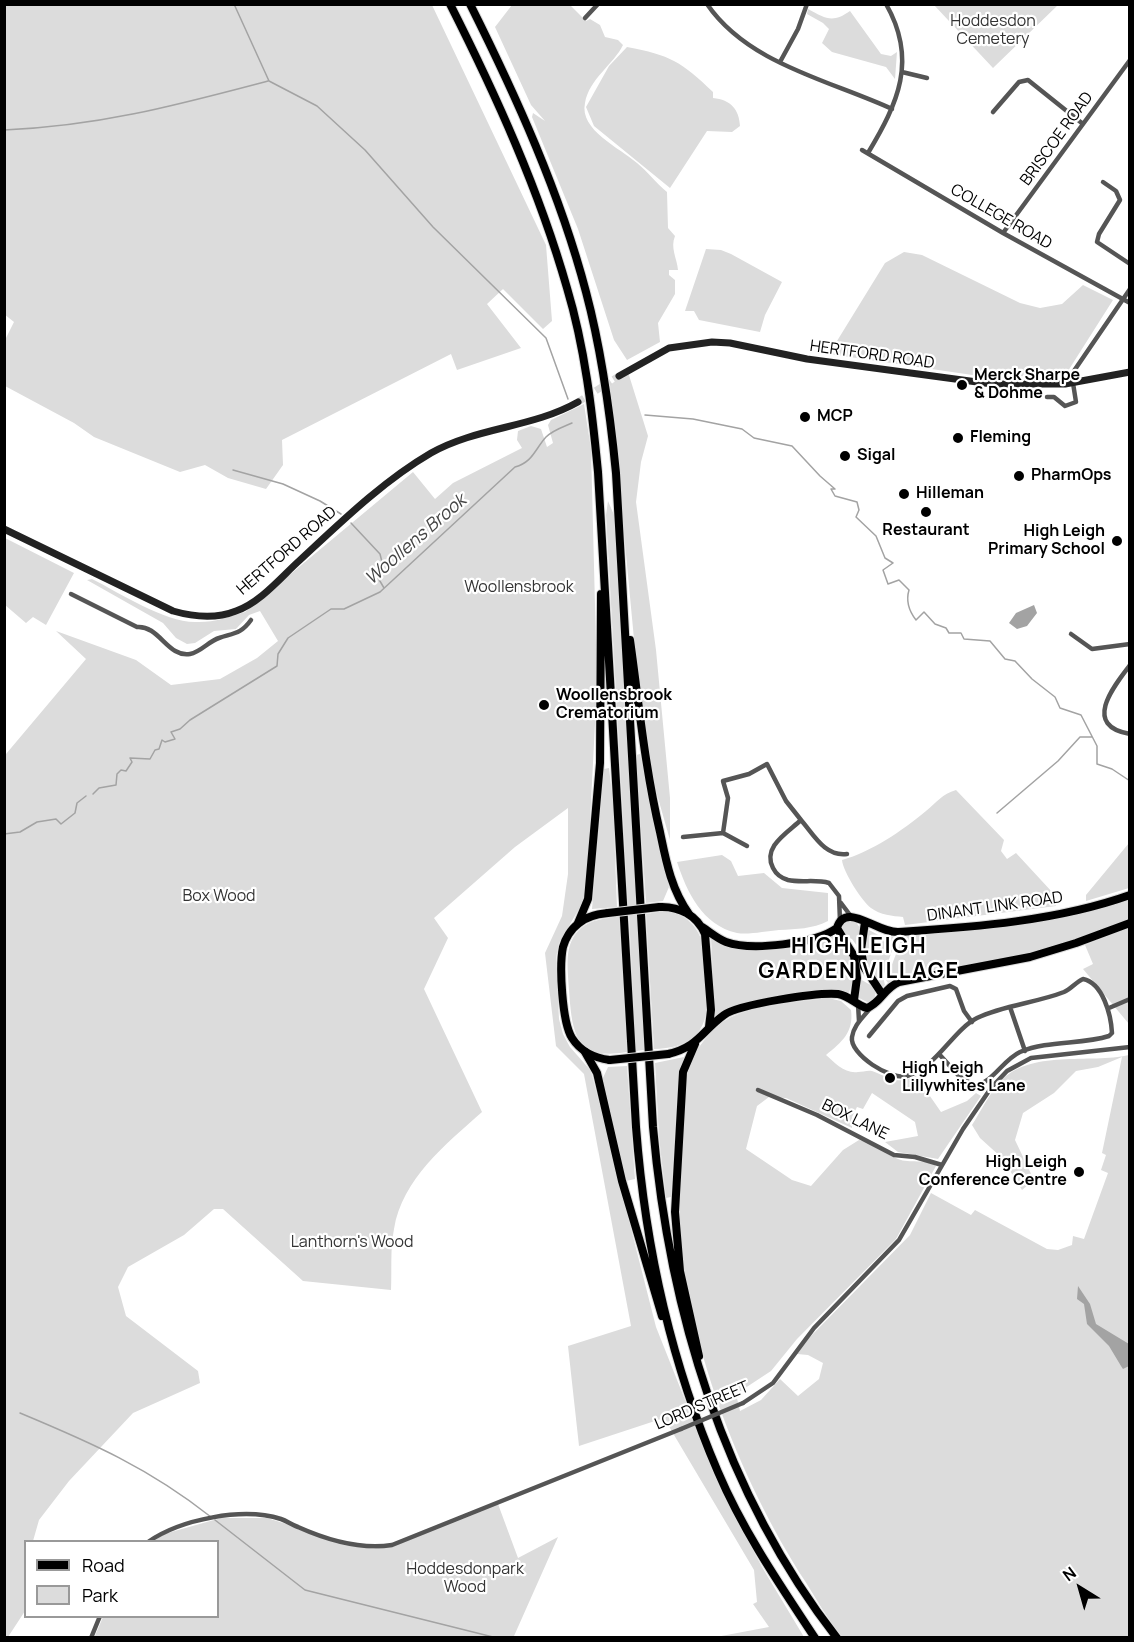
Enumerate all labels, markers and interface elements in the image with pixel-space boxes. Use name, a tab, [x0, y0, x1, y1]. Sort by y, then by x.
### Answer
park label: Hoddesdon Cemetery	[950, 12, 1036, 50]
street label: BRISCOE ROAD	[1017, 88, 1097, 190]
street label: COLLEGE ROAD	[947, 180, 1055, 254]
street label: HERTFORD ROAD	[808, 337, 936, 373]
place label: Merck Sharpe & Dohme	[974, 366, 1080, 404]
marker: Merck Sharpe & Dohme	[955, 378, 969, 392]
place label: MCP	[817, 407, 853, 427]
marker: MCP	[798, 410, 812, 424]
place label: Fleming	[970, 428, 1031, 448]
marker: Fleming	[951, 431, 965, 445]
place label: Sigal	[857, 446, 896, 466]
marker: Sigal	[838, 449, 852, 463]
place label: PharmOps	[1031, 466, 1112, 486]
marker: PharmOps	[1012, 469, 1026, 483]
place label: Hilleman	[916, 484, 984, 504]
marker: Hilleman	[897, 487, 911, 501]
water label: Woollens Brook	[361, 490, 471, 590]
street label: HERTFORD ROAD	[233, 503, 341, 599]
marker: Restaurant	[919, 505, 933, 519]
place label: Restaurant	[882, 521, 970, 541]
place label: High Leigh Primary School	[988, 522, 1105, 560]
marker: High Leigh Primary School	[1110, 534, 1124, 548]
park label: Woollensbrook	[464, 578, 574, 598]
place label: Woollensbrook Crematorium	[556, 686, 672, 724]
marker: Woollensbrook Crematorium	[537, 698, 551, 712]
park label: Box Wood	[182, 887, 256, 907]
street label: DINANT LINK ROAD	[926, 888, 1064, 926]
district label: HIGH LEIGH GARDEN VILLAGE	[758, 934, 960, 986]
place label: High Leigh Lillywhites Lane	[902, 1059, 1026, 1097]
marker: High Leigh Lillywhites Lane	[883, 1071, 897, 1085]
street label: BOX LANE	[818, 1096, 892, 1144]
place label: High Leigh Conference Centre	[919, 1153, 1067, 1191]
marker: High Leigh Conference Centre	[1072, 1165, 1086, 1179]
park label: Lanthorn's Wood	[291, 1233, 413, 1253]
street label: LORD STREET	[652, 1377, 752, 1435]
legend	[24, 1540, 219, 1618]
text: Road	[82, 1553, 125, 1577]
north arrow	[1050, 1558, 1110, 1618]
park label: Hoddesdonpark Wood	[406, 1560, 524, 1598]
text: N	[1058, 1561, 1080, 1586]
text: Park	[82, 1583, 118, 1607]

